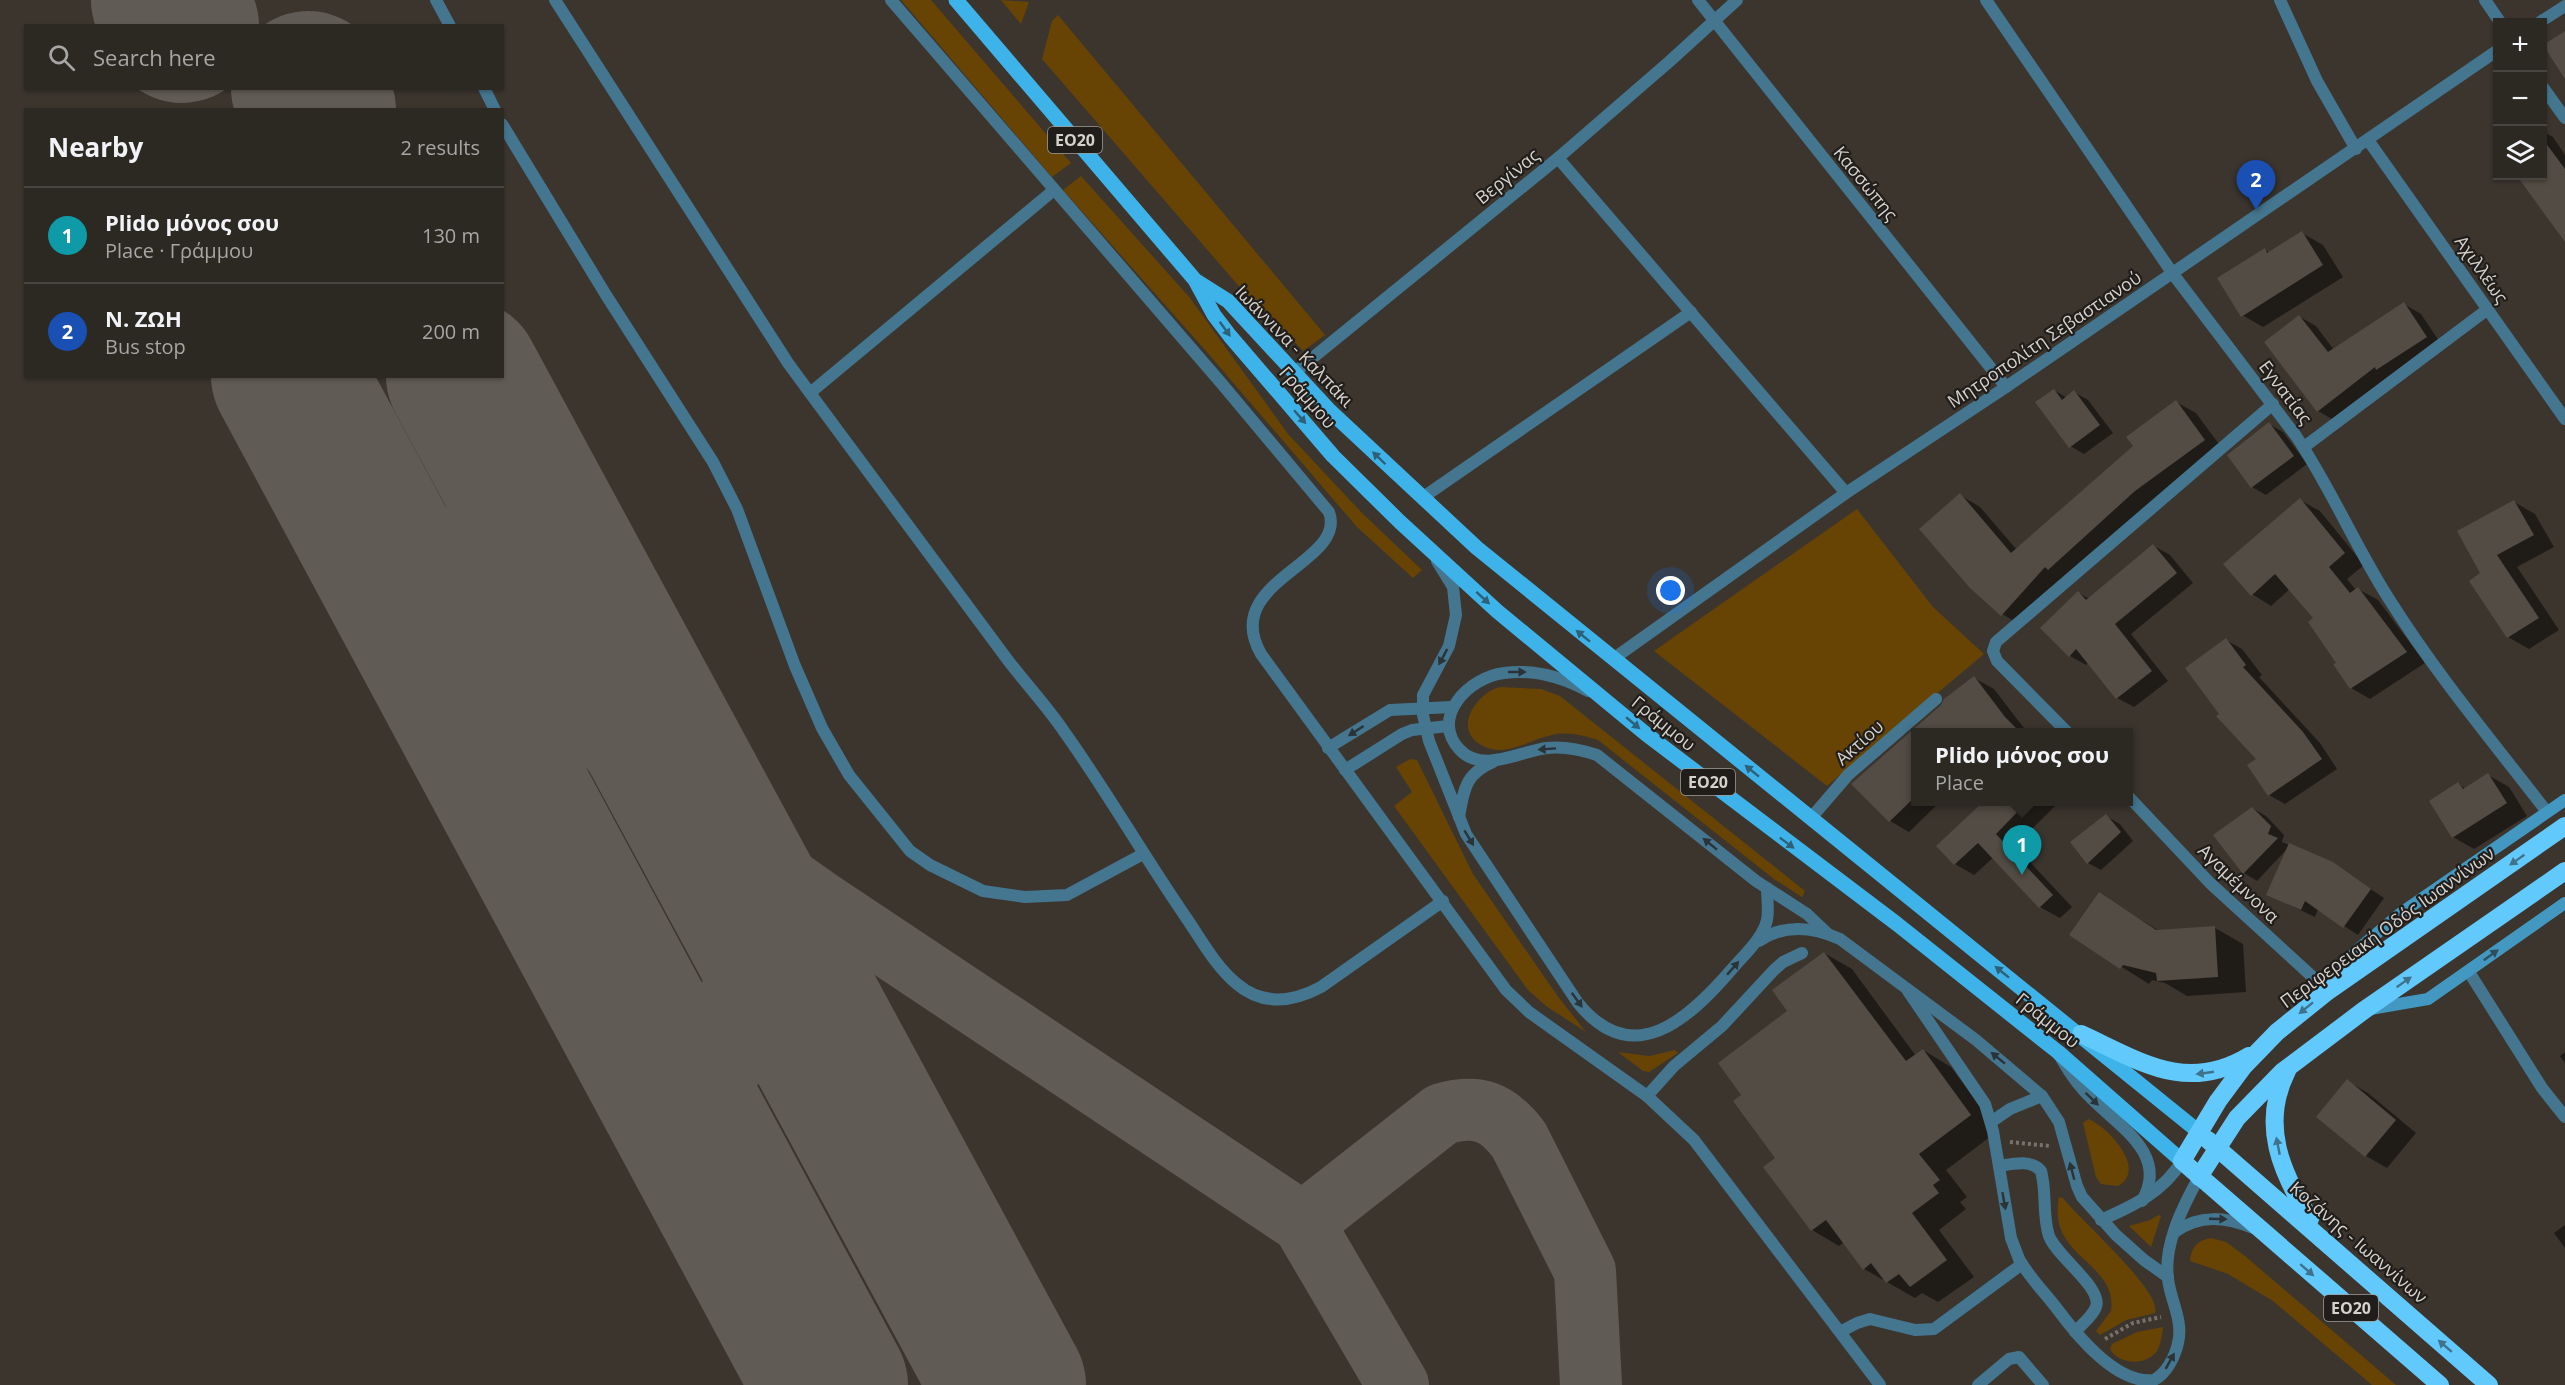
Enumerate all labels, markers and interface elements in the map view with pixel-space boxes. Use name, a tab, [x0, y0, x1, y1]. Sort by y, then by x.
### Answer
map controls	[2493, 18, 2547, 180]
button: +	[2493, 18, 2547, 72]
search box	[24, 24, 504, 90]
icon: search	[45, 41, 78, 74]
text: Search here	[93, 42, 216, 72]
button: −	[2493, 72, 2547, 126]
button: layers	[2493, 126, 2547, 180]
road number: ΕΟ20	[1048, 127, 1102, 153]
text: Nearby	[48, 129, 143, 165]
text: 2 results	[400, 134, 480, 161]
street label: Κασσώπης	[1829, 141, 1904, 226]
street label: Βεργίνας	[1470, 143, 1544, 209]
pin: 2	[2236, 160, 2276, 210]
text: Plido μόνος σου	[105, 207, 279, 237]
text: 1	[62, 222, 73, 249]
text: 130 m	[422, 222, 480, 249]
street label: Αχιλλέως	[2450, 230, 2514, 308]
text: Place · Γράμμου	[105, 237, 253, 264]
street label: Μητροπολίτη Σεβαστιανού	[1942, 265, 2146, 413]
street label: Ιωάννινα - Καλπάκι	[1230, 280, 1360, 412]
text: Ν. ΖΩΗ	[105, 303, 182, 333]
text: 2	[62, 318, 73, 345]
text: 200 m	[422, 318, 480, 345]
one-way arrow	[1218, 321, 1231, 337]
text: Bus stop	[105, 333, 186, 360]
street label: Εγνατίας	[2254, 355, 2318, 429]
street label: Γράμμου	[1274, 361, 1342, 433]
one-way arrow	[1293, 409, 1306, 424]
one-way arrow	[1372, 452, 1386, 466]
your location	[1656, 576, 1685, 605]
one-way arrow	[1476, 591, 1491, 605]
one-way arrow	[1576, 630, 1591, 642]
one-way arrow	[1438, 649, 1448, 666]
one-way arrow	[1508, 667, 1527, 677]
street label: Γράμμου	[1627, 690, 1701, 756]
street label: Ακτίου	[1830, 714, 1888, 770]
one-way arrow	[1625, 717, 1641, 730]
one-way arrow	[1347, 725, 1364, 736]
popup	[1911, 728, 2133, 806]
text: Plido μόνος σου	[1935, 739, 2109, 769]
one-way arrow	[1538, 744, 1557, 754]
one-way arrow	[1744, 764, 1760, 777]
road number: ΕΟ20	[1681, 769, 1735, 795]
text: Place	[1935, 769, 1984, 796]
pin: 1	[2002, 826, 2042, 875]
one-way arrow	[1464, 829, 1475, 846]
one-way arrow	[1778, 837, 1794, 849]
street label: Αγαμέμνονα	[2193, 838, 2285, 928]
one-way arrow	[1703, 839, 1718, 851]
street label: Περιφερειακή Οδός Ιωαννίνων	[2275, 841, 2499, 1013]
one-way arrow	[2509, 854, 2525, 865]
one-way arrow	[2483, 950, 2499, 962]
one-way arrow	[1726, 960, 1740, 975]
one-way arrow	[1994, 965, 2010, 978]
one-way arrow	[2396, 976, 2412, 988]
street label: Γράμμου	[2011, 987, 2085, 1053]
one-way arrow	[1571, 992, 1582, 1008]
one-way arrow	[2298, 1002, 2314, 1015]
one-way arrow	[1990, 1051, 2006, 1064]
one-way arrow	[2195, 1068, 2214, 1077]
one-way arrow	[2084, 1092, 2099, 1106]
one-way arrow	[2273, 1136, 2282, 1155]
one-way arrow	[2067, 1161, 2077, 1180]
street label: Κοζάνης - Ιωαννίνων	[2285, 1176, 2433, 1309]
one-way arrow	[2000, 1191, 2009, 1210]
one-way arrow	[2209, 1215, 2228, 1224]
one-way arrow	[2299, 1263, 2314, 1276]
road number: ΕΟ20	[2324, 1295, 2378, 1321]
one-way arrow	[2438, 1339, 2453, 1353]
one-way arrow	[2165, 1352, 2175, 1369]

